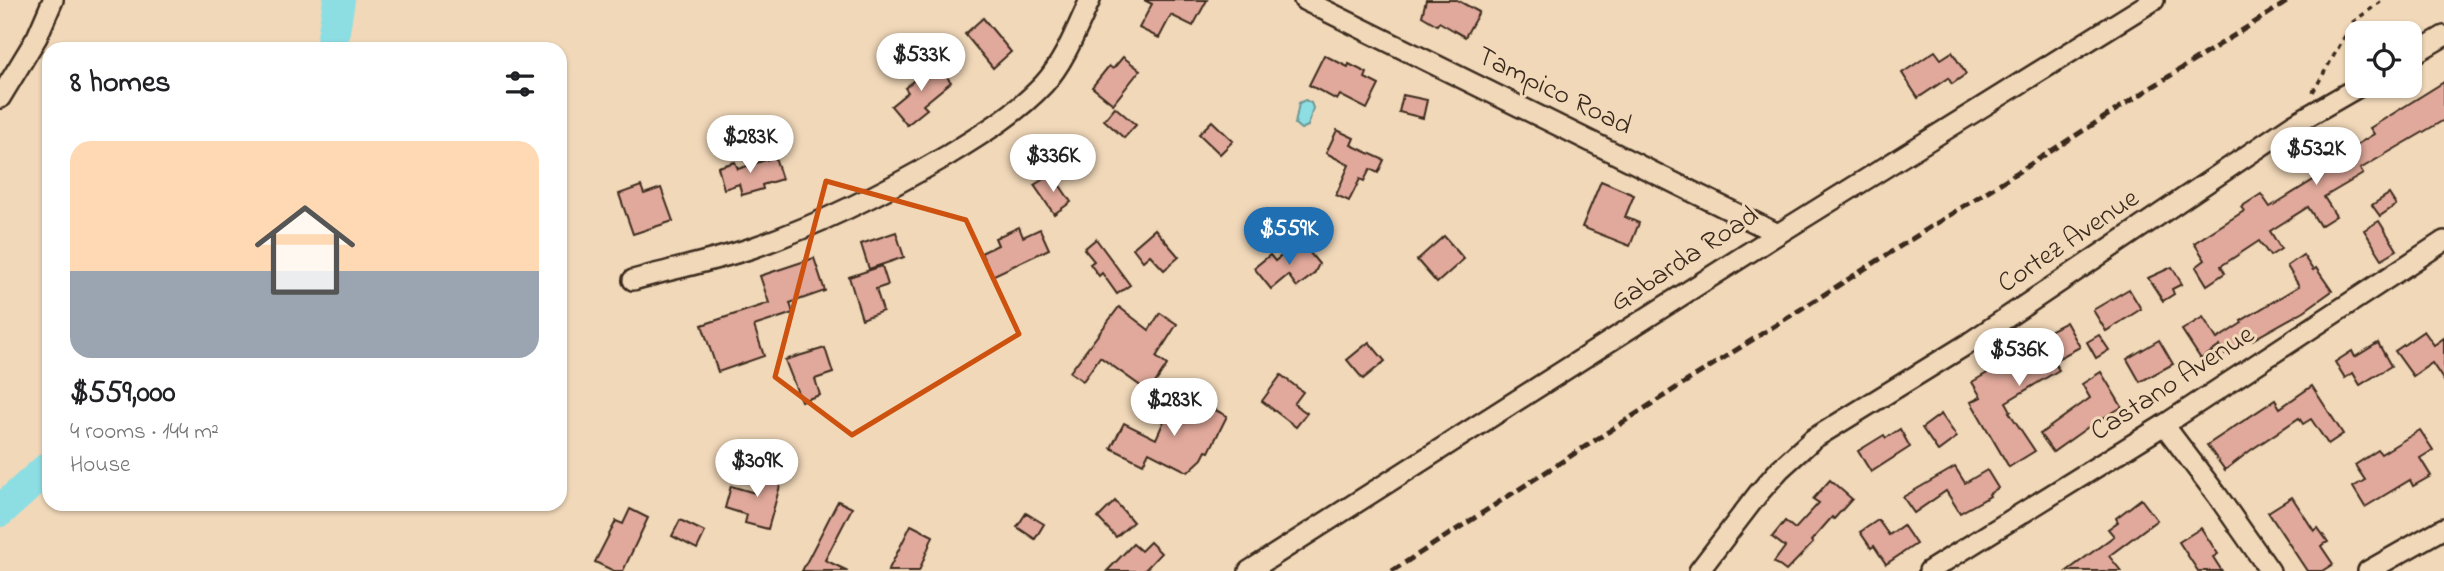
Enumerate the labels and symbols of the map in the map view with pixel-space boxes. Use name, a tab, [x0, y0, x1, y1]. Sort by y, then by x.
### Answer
pin: $533K	[872, 34, 970, 93]
street label: Tampico Road	[1469, 37, 1639, 147]
pin: $283K	[701, 116, 799, 175]
pin: $532K	[2267, 128, 2365, 187]
pin: $336K	[1004, 134, 1102, 194]
street label: Cortez Avenue	[1990, 179, 2148, 305]
street label: Gabarda Road	[1603, 196, 1768, 323]
pin: $559K	[1240, 208, 1338, 267]
street label: Castano Avenue	[2083, 315, 2264, 452]
pin: $536K	[1970, 328, 2068, 388]
pin: $283K	[1125, 378, 1223, 438]
pin: $309K	[708, 440, 806, 499]

